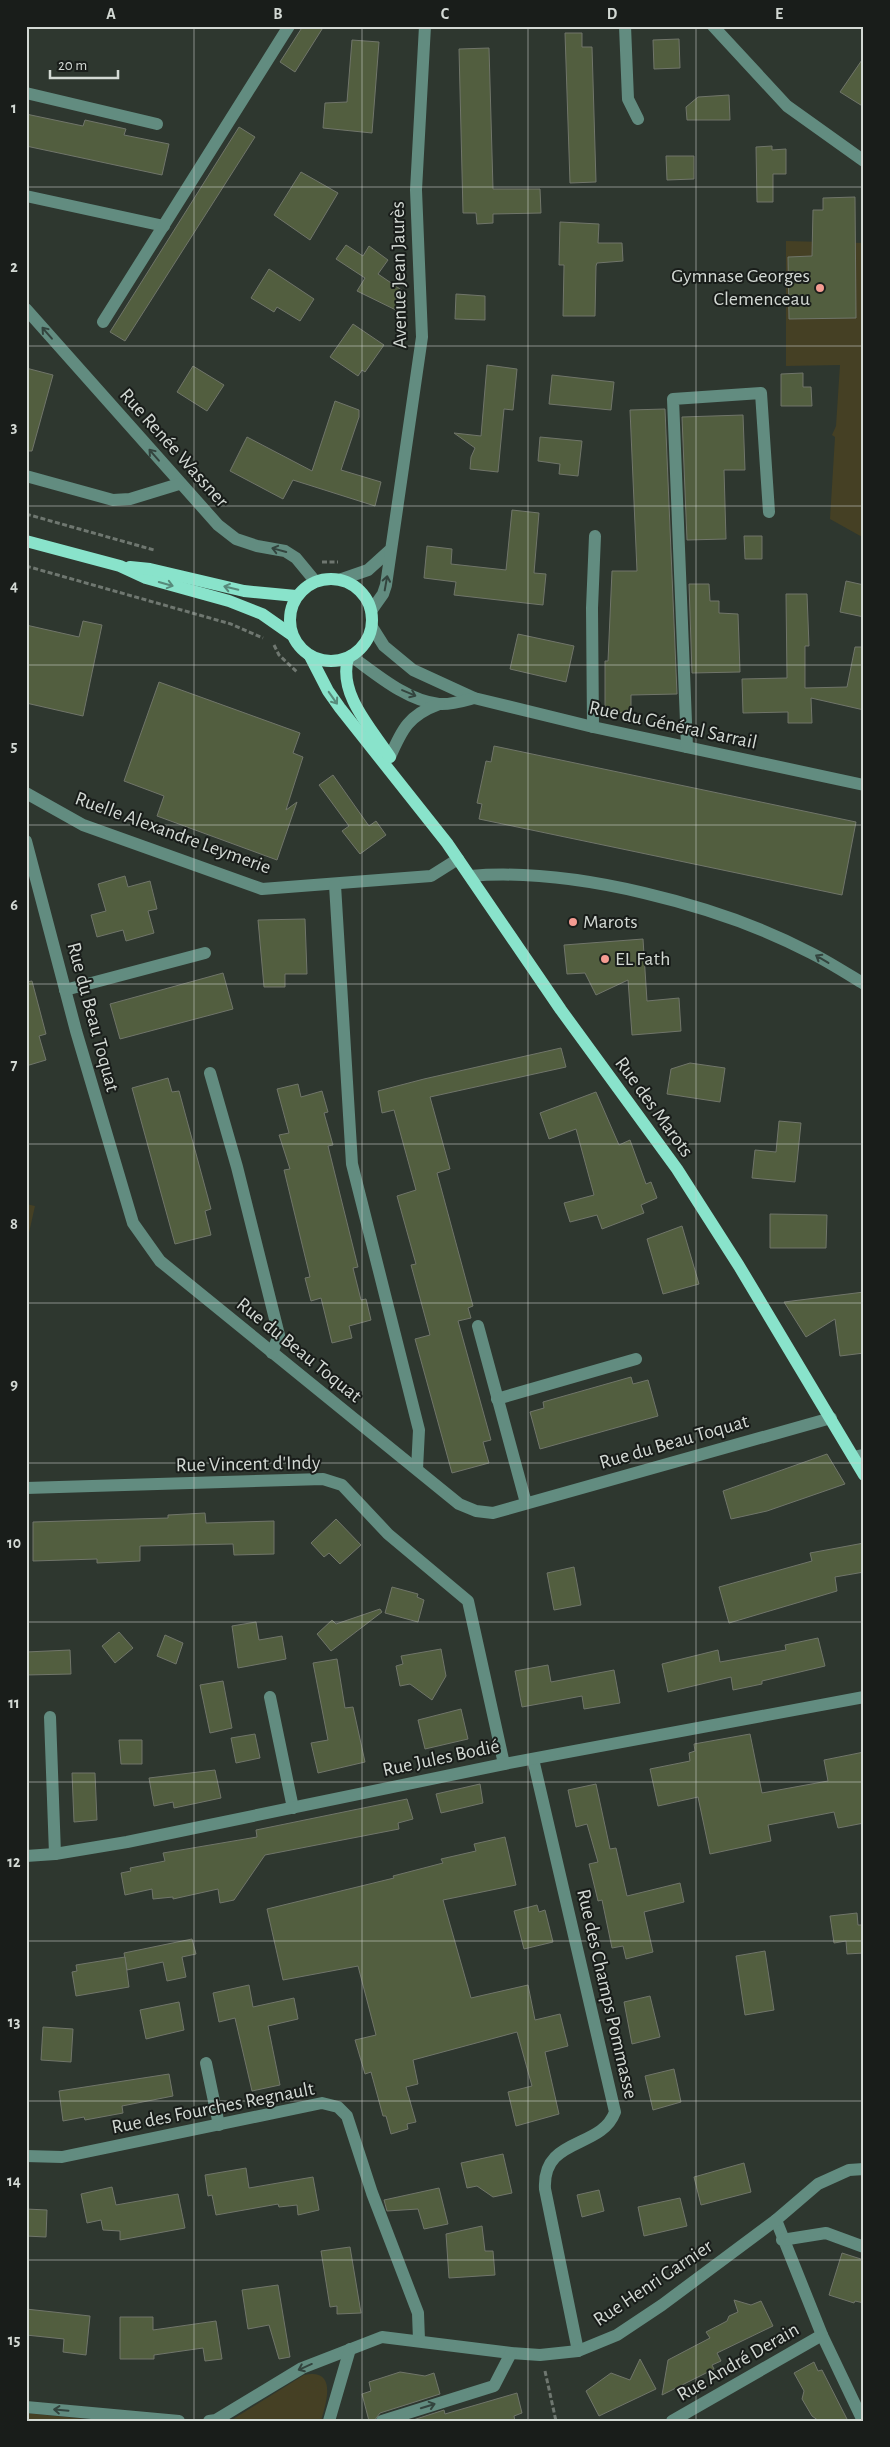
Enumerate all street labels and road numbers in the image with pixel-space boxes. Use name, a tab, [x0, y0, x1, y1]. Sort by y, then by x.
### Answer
street label: Avenue Jean Jaurès	[388, 201, 410, 349]
street label: Rue Renée Wassner	[116, 385, 233, 512]
street label: Rue du Général Sarrail	[587, 697, 759, 753]
street label: Ruelle Alexandre Leymerie	[72, 788, 274, 878]
street label: Rue du Beau Toquat	[63, 940, 123, 1095]
street label: Rue des Marots	[611, 1053, 697, 1161]
street label: Rue du Beau Toquat	[233, 1294, 366, 1407]
street label: Rue du Beau Toquat	[597, 1411, 751, 1473]
street label: Rue Vincent d'Indy	[175, 1453, 321, 1475]
street label: Rue Jules Bodié	[381, 1736, 501, 1780]
street label: Rue des Champs Pommasse	[573, 1887, 641, 2101]
street label: Rue des Fourches Regnault	[110, 2078, 317, 2137]
street label: Rue Henri Garnier	[590, 2236, 717, 2330]
street label: Rue André Derain	[674, 2319, 802, 2405]

